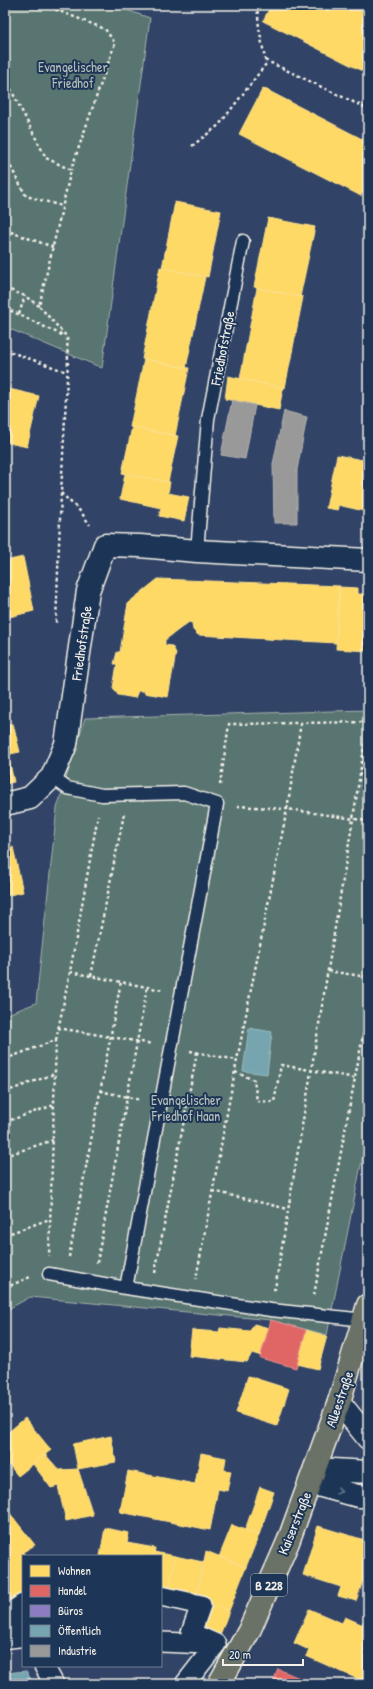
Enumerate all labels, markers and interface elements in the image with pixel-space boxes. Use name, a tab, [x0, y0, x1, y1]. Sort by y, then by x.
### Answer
park label: Evangelischer Friedhof	[38, 57, 109, 92]
street label: Friedhofstraße	[205, 309, 240, 388]
street label: Friedhofstraße	[66, 604, 97, 683]
park label: Evangelischer Friedhof Haan	[151, 1090, 222, 1125]
street label: Alleestraße	[321, 1368, 359, 1430]
one-way arrow	[336, 1486, 342, 1494]
street label: Kaiserstraße	[273, 1488, 316, 1558]
legend	[22, 1555, 162, 1667]
text: Wohnen	[58, 1562, 91, 1579]
road number: B 228	[251, 1574, 287, 1596]
text: Handel	[58, 1582, 87, 1599]
text: Büros	[58, 1602, 83, 1619]
text: Öffentlich	[58, 1622, 101, 1639]
scale bar	[223, 1641, 303, 1667]
text: Industrie	[58, 1642, 97, 1659]
text: 20 m	[229, 1646, 251, 1663]

